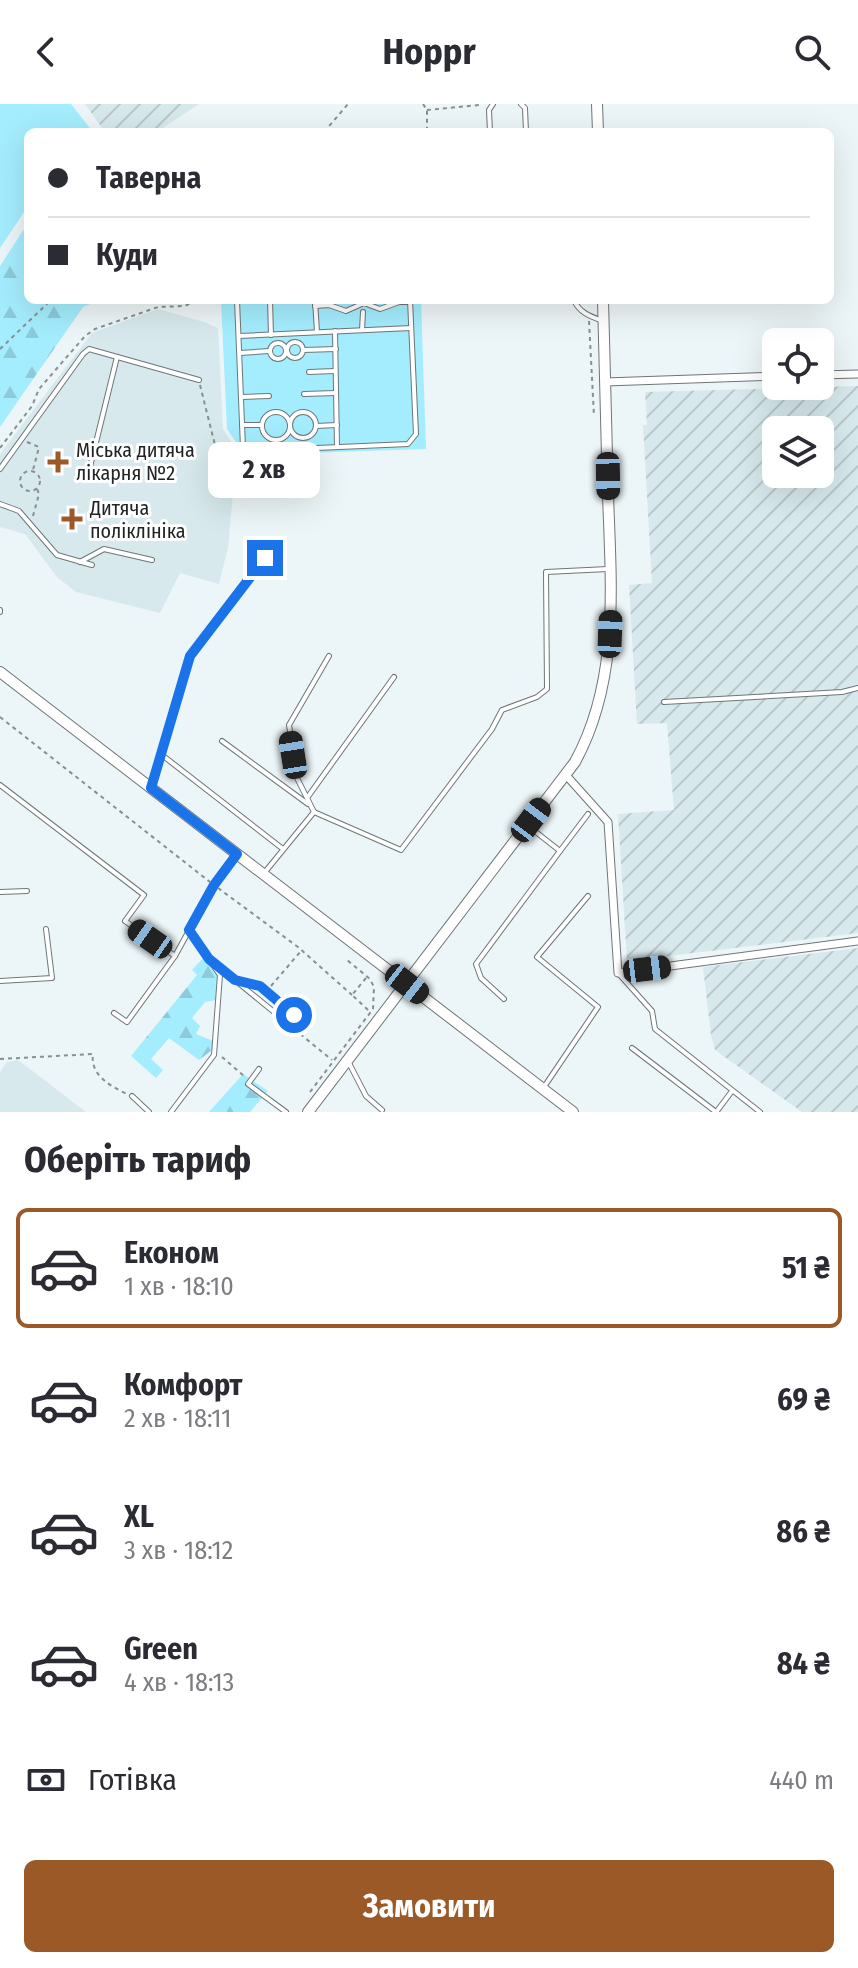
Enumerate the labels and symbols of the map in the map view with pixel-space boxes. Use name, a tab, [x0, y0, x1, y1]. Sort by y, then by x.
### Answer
place label: Міська дитяча лікарня №2	[76, 438, 195, 485]
callout: 2 хв	[209, 442, 321, 498]
marker: Міська дитяча лікарня №2	[47, 451, 69, 473]
car	[596, 452, 620, 500]
place label: Дитяча поліклініка	[89, 496, 186, 543]
marker: Дитяча поліклініка	[61, 508, 83, 530]
route end	[247, 540, 283, 576]
car	[597, 610, 623, 658]
car	[277, 729, 309, 781]
car	[507, 794, 555, 846]
car	[123, 915, 177, 963]
car	[622, 954, 672, 984]
car	[381, 960, 433, 1008]
route start	[276, 997, 312, 1033]

